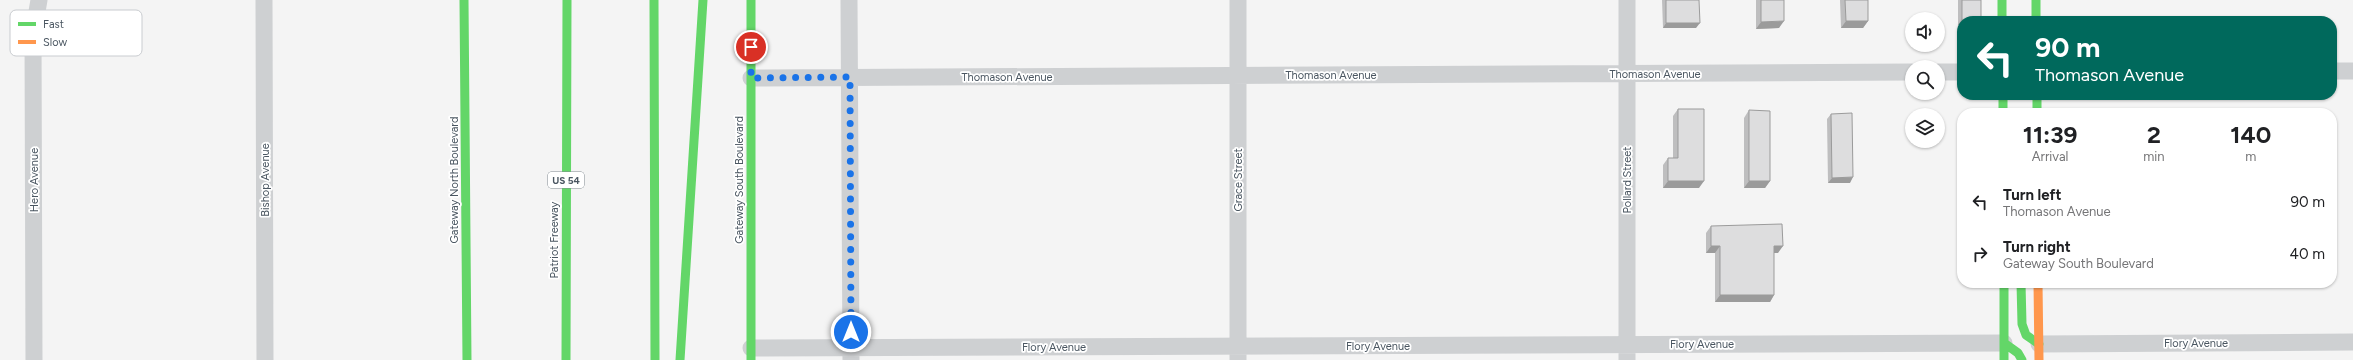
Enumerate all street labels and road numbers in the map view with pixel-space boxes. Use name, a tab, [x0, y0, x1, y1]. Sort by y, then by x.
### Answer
street label: Thomason Avenue	[1609, 68, 1701, 81]
street label: Thomason Avenue	[1285, 69, 1377, 82]
street label: Thomason Avenue	[961, 71, 1053, 84]
street label: Gateway South Boulevard	[733, 116, 746, 244]
street label: Gateway North Boulevard	[448, 117, 461, 244]
street label: Bishop Avenue	[259, 143, 272, 217]
street label: Pollard Street	[1621, 147, 1634, 213]
street label: Hero Avenue	[28, 148, 41, 212]
street label: Grace Street	[1232, 148, 1245, 212]
road number: US 54	[548, 172, 584, 188]
street label: Patriot Freeway	[548, 201, 561, 278]
street label: Flory Avenue	[2164, 337, 2228, 350]
street label: Flory Avenue	[1670, 338, 1734, 351]
street label: Flory Avenue	[1346, 340, 1410, 353]
street label: Flory Avenue	[1022, 341, 1086, 354]

